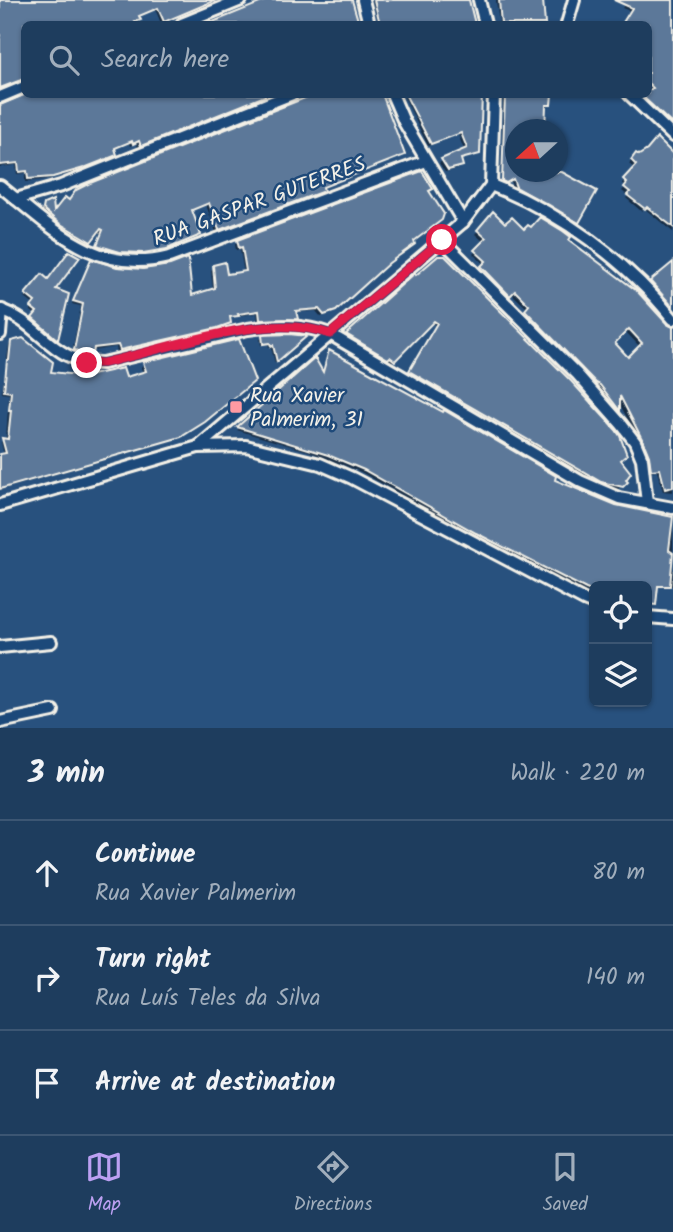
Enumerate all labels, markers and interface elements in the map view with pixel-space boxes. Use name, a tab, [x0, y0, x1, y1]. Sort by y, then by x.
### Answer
search box	[21, 21, 652, 98]
text: Search here	[101, 39, 229, 81]
icon: search	[45, 41, 83, 79]
north arrow	[505, 119, 568, 182]
street label: RUA GASPAR GUTERRES	[148, 149, 371, 256]
route start	[426, 224, 457, 255]
route end	[71, 347, 102, 378]
place label: Rua Xavier Palmerim, 31	[250, 380, 363, 437]
marker: Rua Xavier Palmerim, 31	[228, 399, 244, 415]
map controls	[589, 581, 652, 707]
button: locate	[589, 581, 652, 644]
button: layers	[589, 644, 652, 707]
text: 3 min	[28, 750, 105, 798]
text: Walk · 220 m	[510, 756, 645, 792]
text: Continue	[95, 834, 196, 876]
icon: ahead	[28, 854, 66, 892]
text: 80 m	[592, 855, 645, 891]
text: Rua Xavier Palmerim	[95, 876, 296, 912]
text: Turn right	[95, 939, 211, 981]
icon: right	[28, 959, 66, 997]
text: 140 m	[586, 960, 645, 996]
text: Rua Luís Teles da Silva	[95, 981, 321, 1017]
text: Arrive at destination	[95, 1062, 335, 1104]
icon: arrive	[28, 1064, 66, 1102]
tab: Map	[85, 1148, 123, 1220]
tab: Directions	[294, 1148, 372, 1220]
tab: Saved	[543, 1148, 588, 1220]

